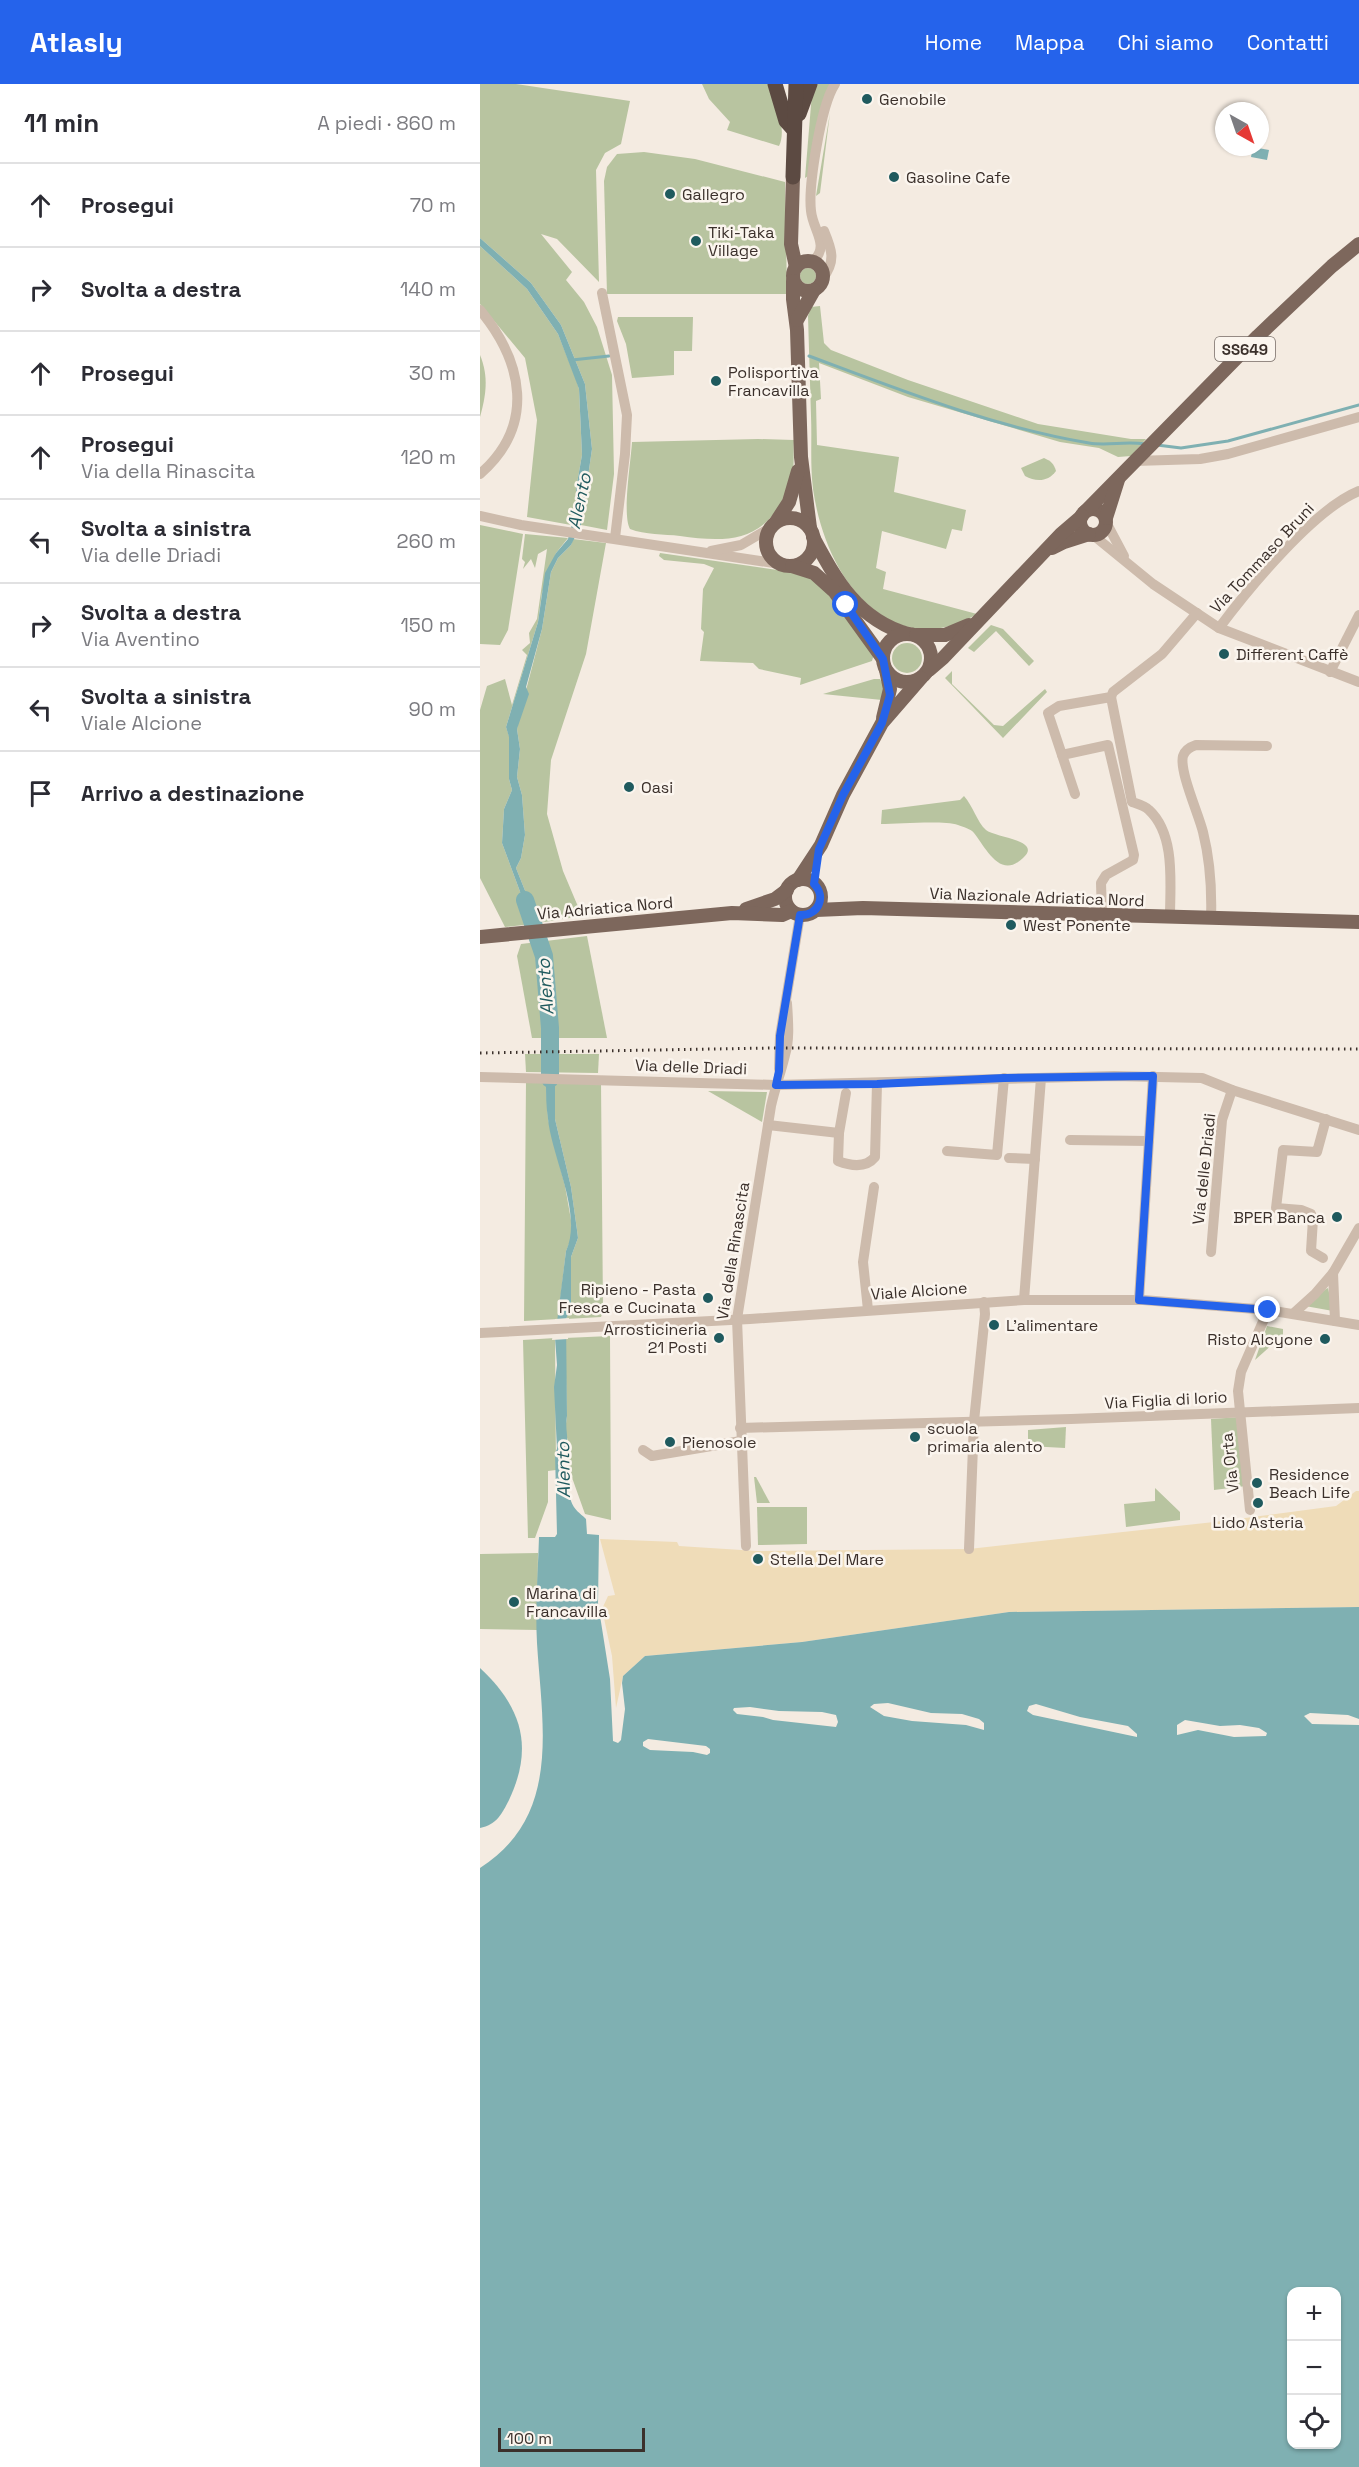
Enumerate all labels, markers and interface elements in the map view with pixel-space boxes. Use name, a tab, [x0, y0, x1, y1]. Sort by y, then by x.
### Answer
text: Atlasly	[30, 24, 123, 60]
text: Home	[925, 29, 982, 56]
text: Mappa	[1015, 29, 1084, 56]
text: Chi siamo	[1117, 29, 1214, 56]
text: Contatti	[1247, 29, 1329, 56]
place label: Genobile	[879, 89, 946, 110]
marker: Genobile	[860, 92, 874, 106]
north arrow	[1215, 102, 1269, 156]
text: 11 min	[24, 106, 99, 140]
text: A piedi · 860 m	[317, 110, 456, 136]
place label: Gasoline Cafe	[906, 167, 1010, 188]
marker: Gasoline Cafe	[887, 170, 901, 184]
place label: Gallegro	[682, 184, 745, 205]
marker: Gallegro	[663, 187, 677, 201]
icon: ahead	[24, 189, 57, 222]
text: Prosegui	[81, 191, 174, 219]
text: 70 m	[410, 192, 456, 218]
place label: Tiki-Taka Village	[708, 222, 774, 261]
marker: Tiki-Taka Village	[689, 234, 703, 248]
icon: right	[24, 273, 57, 306]
text: Svolta a destra	[81, 275, 241, 303]
text: 140 m	[400, 276, 456, 302]
road number: SS649	[1215, 337, 1275, 361]
icon: ahead	[24, 357, 57, 390]
text: Prosegui	[81, 359, 174, 387]
text: 30 m	[409, 360, 456, 386]
place label: Polisportiva Francavilla	[728, 362, 819, 401]
marker: Polisportiva Francavilla	[709, 374, 723, 388]
text: Prosegui	[81, 430, 174, 458]
icon: ahead	[24, 441, 57, 474]
text: 120 m	[400, 444, 456, 470]
text: Via della Rinascita	[81, 458, 255, 484]
water label: Alento	[562, 470, 596, 531]
street label: Via Tommaso Bruni	[1205, 498, 1319, 618]
text: Svolta a sinistra	[81, 514, 251, 542]
icon: left	[24, 525, 57, 558]
text: 260 m	[397, 528, 456, 554]
text: Via delle Driadi	[81, 542, 221, 568]
route start	[832, 591, 858, 617]
text: Svolta a destra	[81, 598, 241, 626]
icon: right	[24, 609, 57, 642]
text: 150 m	[401, 612, 456, 638]
text: Via Aventino	[81, 626, 200, 652]
place label: Different Caffè	[1236, 644, 1348, 665]
marker: Different Caffè	[1217, 647, 1231, 661]
text: Svolta a sinistra	[81, 682, 251, 710]
icon: left	[24, 693, 57, 726]
text: 90 m	[409, 696, 456, 722]
text: Viale Alcione	[81, 710, 202, 736]
icon: arrive	[24, 777, 57, 810]
place label: Oasi	[641, 777, 673, 798]
text: Arrivo a destinazione	[81, 779, 304, 807]
marker: Oasi	[622, 780, 636, 794]
street label: Via Nazionale Adriatica Nord	[929, 883, 1145, 911]
street label: Via Adriatica Nord	[536, 892, 674, 924]
place label: West Ponente	[1023, 915, 1131, 936]
marker: West Ponente	[1004, 918, 1018, 932]
water label: Alento	[532, 957, 558, 1016]
street label: Via delle Driadi	[635, 1055, 747, 1079]
street label: Via delle Driadi	[1188, 1112, 1220, 1226]
street label: Via della Rinascita	[712, 1180, 754, 1322]
place label: BPER Banca	[1233, 1207, 1325, 1228]
marker: BPER Banca	[1330, 1210, 1344, 1224]
street label: Viale Alcione	[870, 1277, 968, 1305]
place label: Ripieno - Pasta Fresca e Cucinata	[559, 1279, 696, 1318]
marker: Ripieno - Pasta Fresca e Cucinata	[701, 1291, 715, 1305]
route end	[1254, 1296, 1280, 1322]
place label: L'alimentare	[1006, 1315, 1098, 1336]
marker: L'alimentare	[987, 1318, 1001, 1332]
place label: Arrosticineria 21 Posti	[604, 1319, 707, 1358]
place label: Risto Alcyone	[1207, 1329, 1313, 1350]
marker: Arrosticineria 21 Posti	[712, 1331, 726, 1345]
marker: Risto Alcyone	[1318, 1332, 1332, 1346]
street label: Via Figlia di Iorio	[1104, 1386, 1228, 1414]
place label: scuola primaria alento	[927, 1418, 1043, 1457]
marker: scuola primaria alento	[908, 1430, 922, 1444]
place label: Pienosole	[682, 1432, 756, 1453]
street label: Via Orta	[1216, 1432, 1244, 1494]
marker: Pienosole	[663, 1435, 677, 1449]
water label: Alento	[551, 1441, 575, 1498]
place label: Residence Beach Life	[1269, 1464, 1350, 1503]
marker: Residence Beach Life	[1250, 1476, 1264, 1490]
marker: Lido Asteria	[1251, 1496, 1265, 1510]
place label: Lido Asteria	[1213, 1512, 1303, 1533]
place label: Stella Del Mare	[770, 1549, 884, 1570]
marker: Stella Del Mare	[751, 1552, 765, 1566]
place label: Marina di Francavilla	[526, 1583, 607, 1622]
marker: Marina di Francavilla	[507, 1595, 521, 1609]
map controls	[1287, 2287, 1341, 2449]
button: +	[1287, 2287, 1341, 2341]
button: −	[1287, 2341, 1341, 2395]
button: locate	[1287, 2395, 1341, 2449]
scale bar	[498, 2425, 645, 2452]
text: 100 m	[507, 2428, 552, 2449]

